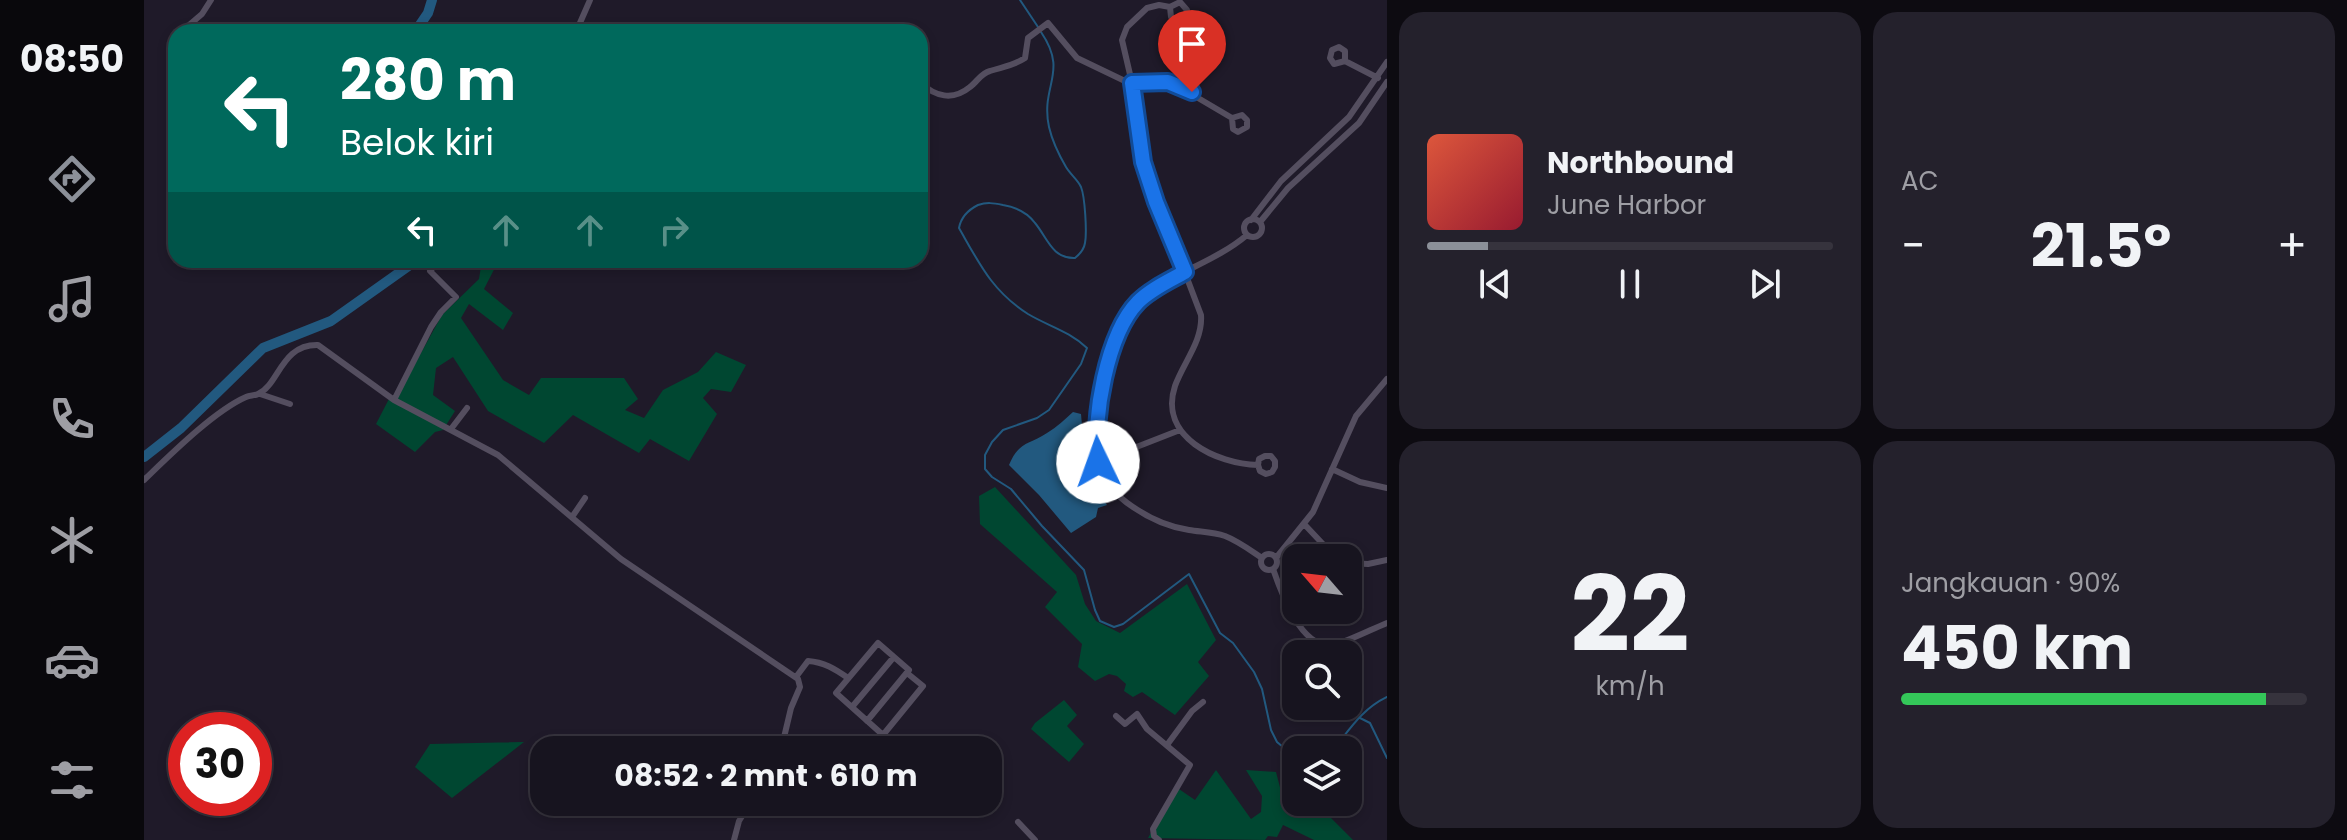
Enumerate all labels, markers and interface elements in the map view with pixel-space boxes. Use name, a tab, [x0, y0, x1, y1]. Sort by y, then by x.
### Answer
pin	[1158, 10, 1226, 92]
icon: arrive	[1170, 22, 1214, 66]
text: 08:50	[20, 34, 124, 85]
text: 280 m	[340, 41, 516, 120]
icon: left	[208, 56, 312, 160]
text: Belok kiri	[340, 117, 494, 168]
text: Northbound	[1547, 141, 1734, 184]
icon: directions	[44, 151, 100, 207]
text: AC	[1901, 163, 1939, 199]
text: June Harbor	[1547, 187, 1706, 223]
text: 21.5°	[2031, 204, 2171, 288]
icon: left	[400, 208, 444, 252]
icon: ahead	[484, 208, 528, 252]
icon: ahead	[568, 208, 612, 252]
icon: right	[652, 208, 696, 252]
text: −	[1901, 215, 1925, 276]
text: +	[2277, 215, 2307, 276]
icon: previous	[1473, 262, 1517, 306]
icon: pause	[1608, 262, 1652, 306]
icon: next	[1743, 262, 1787, 306]
icon: music	[44, 271, 100, 327]
icon: phone	[44, 391, 100, 447]
position arrow	[1056, 420, 1140, 504]
icon: climate	[44, 512, 100, 568]
text: 22	[1571, 542, 1689, 687]
north arrow	[1282, 544, 1362, 624]
map controls	[1282, 544, 1362, 816]
text: Jangkauan · 90%	[1901, 565, 2120, 601]
text: 450 km	[1901, 606, 2133, 690]
icon: car	[44, 632, 100, 688]
button: search	[1282, 640, 1362, 720]
text: km/h	[1595, 668, 1665, 704]
speed limit sign: 30	[168, 712, 272, 816]
button: layers	[1282, 736, 1362, 816]
icon: filters	[44, 752, 100, 808]
text: 08:52 · 2 mnt · 610 m	[614, 754, 918, 797]

